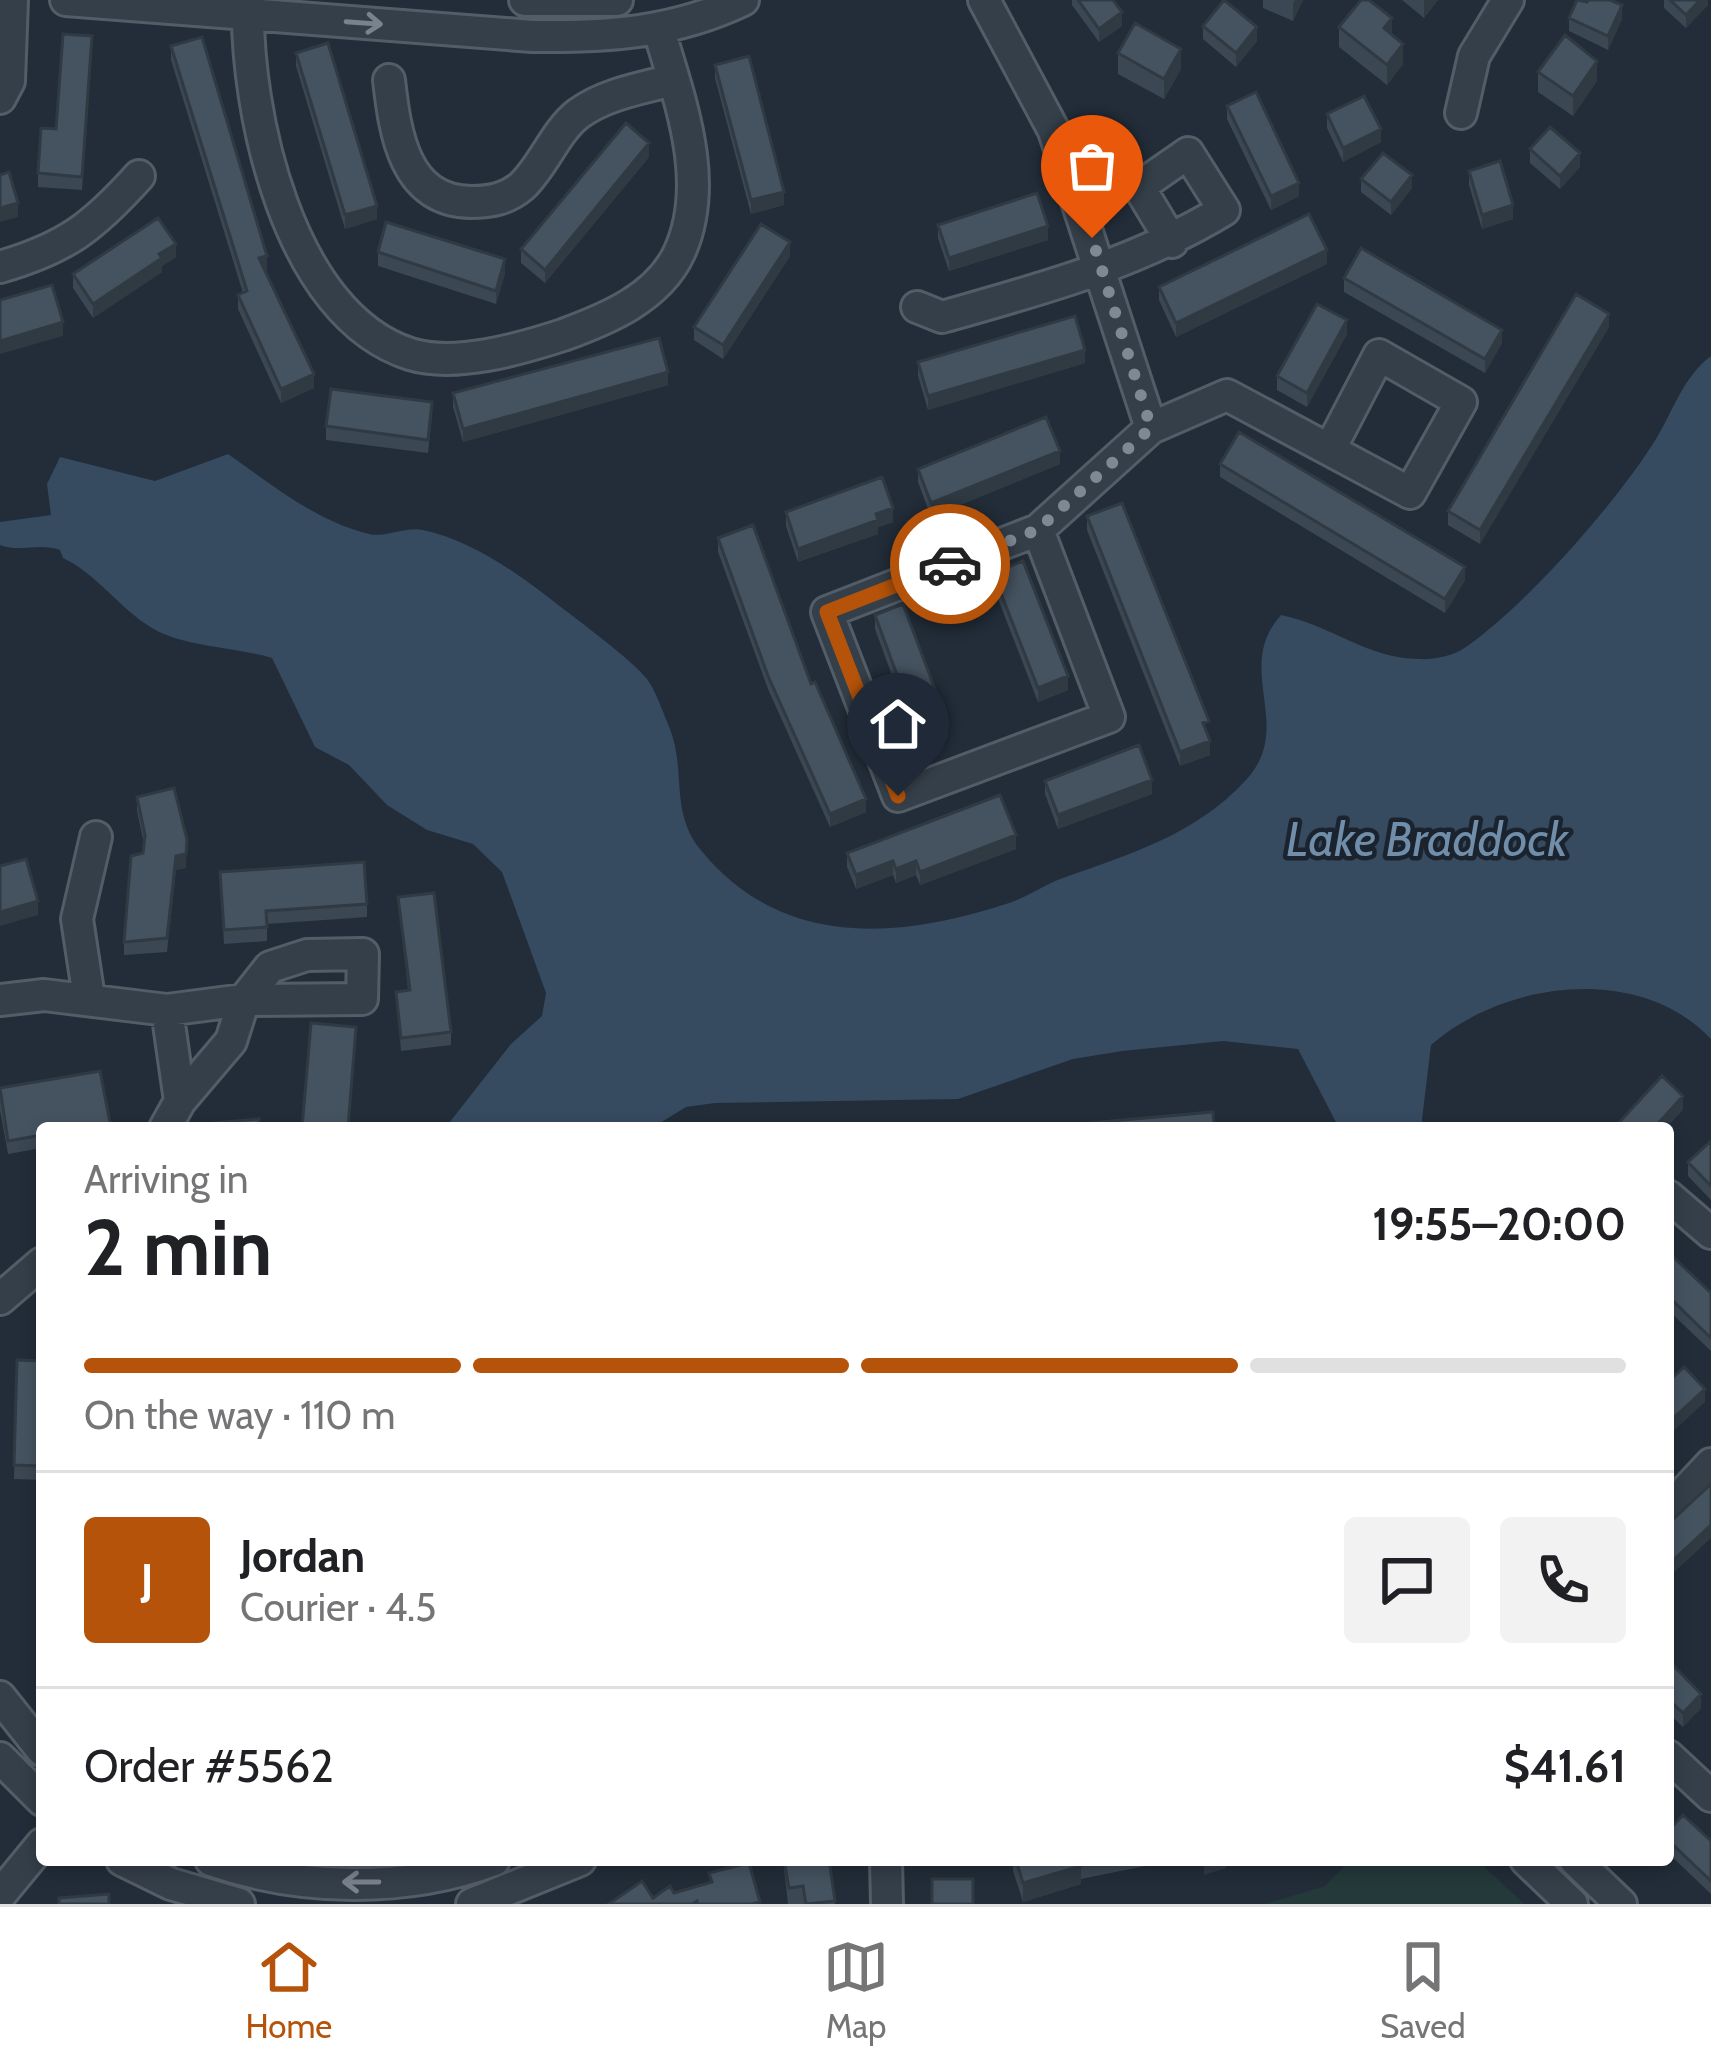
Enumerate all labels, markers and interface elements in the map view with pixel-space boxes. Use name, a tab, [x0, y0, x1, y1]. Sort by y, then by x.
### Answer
one-way arrow	[344, 12, 383, 35]
pin	[1041, 115, 1143, 238]
icon: bag	[1059, 133, 1125, 199]
courier	[890, 504, 1010, 624]
icon: car	[917, 531, 983, 597]
pin	[847, 673, 949, 796]
icon: home	[865, 691, 931, 757]
water label: Lake Braddock	[1286, 810, 1569, 868]
text: Arriving in	[84, 1155, 248, 1203]
text: 19:55–20:00	[1372, 1197, 1626, 1251]
text: 2 min	[84, 1200, 272, 1295]
text: On the way · 110 m	[84, 1391, 396, 1439]
button: chat	[1344, 1517, 1470, 1643]
button: phone	[1500, 1517, 1626, 1643]
text: Jordan	[240, 1529, 365, 1583]
text: J	[141, 1553, 153, 1607]
text: Courier · 4.5	[240, 1583, 436, 1631]
text: Order #5562	[84, 1739, 334, 1793]
text: $41.61	[1504, 1739, 1626, 1793]
one-way arrow	[342, 1871, 381, 1893]
tab: Home	[245, 1934, 332, 2046]
tab: Map	[823, 1934, 889, 2046]
tab: Saved	[1380, 1934, 1466, 2046]

